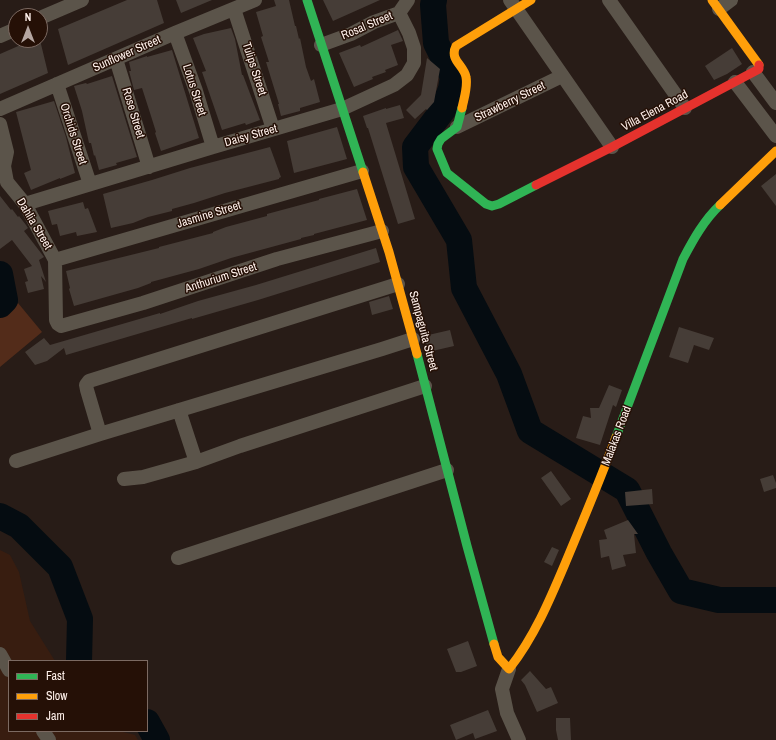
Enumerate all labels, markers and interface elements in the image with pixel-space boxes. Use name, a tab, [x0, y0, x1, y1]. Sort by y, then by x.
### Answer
north arrow	[8, 8, 48, 48]
street label: Rosal Street	[339, 9, 395, 43]
text: N	[25, 10, 31, 24]
street label: Sunflower Street	[91, 33, 163, 75]
street label: Tulips Street	[239, 41, 269, 97]
street label: Lotus Street	[179, 63, 209, 117]
street label: Strawberry Street	[472, 79, 548, 125]
street label: Rose Street	[119, 86, 147, 140]
street label: Villa Elena Road	[619, 87, 691, 135]
street label: Orchids Street	[56, 102, 90, 166]
street label: Daisy Street	[223, 122, 279, 150]
street label: Dahlia Street	[13, 196, 55, 252]
street label: Jasmine Street	[175, 198, 243, 232]
street label: Anthurium Street	[183, 260, 259, 296]
street label: Sampaguita Street	[405, 290, 441, 372]
street label: Malakas Road	[599, 404, 635, 468]
legend	[8, 660, 148, 732]
text: Fast	[46, 668, 65, 684]
text: Slow	[46, 688, 67, 704]
text: Jam	[46, 708, 65, 724]

